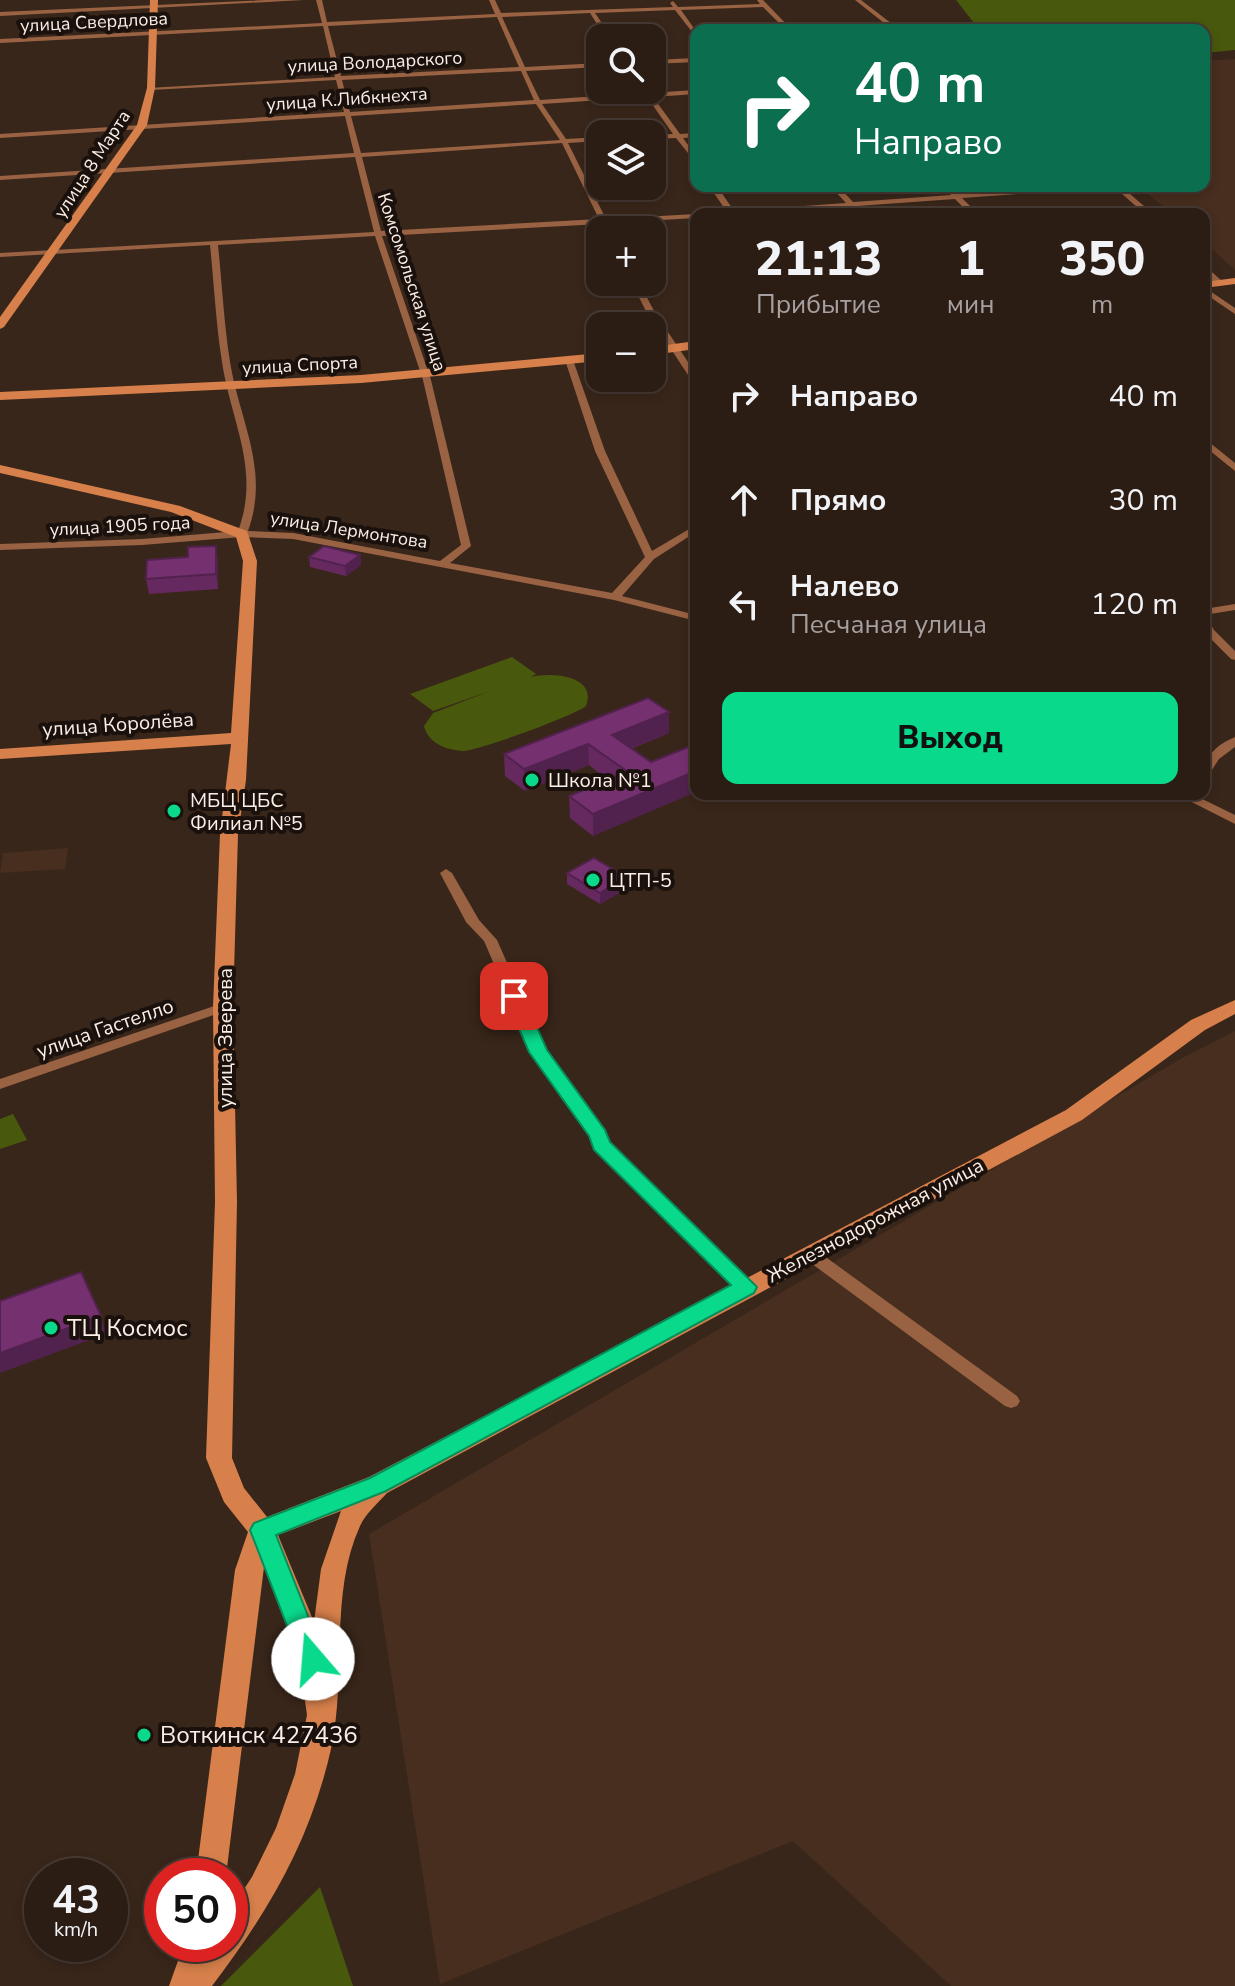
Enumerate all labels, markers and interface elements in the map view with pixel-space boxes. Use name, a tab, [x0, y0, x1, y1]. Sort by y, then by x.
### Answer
street label: улица Свердлова	[19, 6, 169, 38]
map controls	[586, 24, 666, 392]
button: search	[586, 24, 666, 104]
street label: улица Володарского	[287, 45, 463, 79]
text: 40 m	[854, 45, 985, 122]
icon: right	[722, 56, 826, 160]
street label: улица К.Либкнехта	[266, 81, 428, 117]
street label: улица 8 Марта	[48, 106, 136, 222]
text: Направо	[854, 118, 1003, 167]
button: layers	[586, 120, 666, 200]
street label: Комсомольская улица	[372, 190, 452, 374]
button: +	[586, 216, 666, 296]
text: 21:13	[755, 226, 882, 292]
text: 1	[956, 226, 985, 292]
text: 350	[1059, 226, 1145, 292]
text: Прибытие	[756, 287, 881, 322]
text: мин	[947, 287, 994, 322]
text: m	[1091, 287, 1113, 322]
button: −	[586, 312, 666, 392]
street label: улица Спорта	[241, 350, 359, 380]
icon: right	[722, 374, 766, 418]
text: Направо	[790, 376, 918, 417]
text: 40 m	[1109, 376, 1178, 417]
icon: ahead	[722, 478, 766, 522]
text: Прямо	[790, 480, 887, 521]
text: 30 m	[1109, 480, 1178, 521]
street label: улица Лермонтова	[269, 506, 429, 554]
street label: улица 1905 года	[49, 510, 191, 542]
text: Налево	[790, 566, 899, 607]
icon: left	[722, 582, 766, 626]
text: 120 m	[1091, 584, 1178, 625]
text: Песчаная улица	[790, 607, 987, 642]
button: Выход	[722, 692, 1178, 784]
street label: улица Королёва	[41, 706, 195, 743]
place label: Школа №1	[548, 767, 652, 794]
marker: Школа №1	[523, 771, 541, 789]
place label: МБЦ ЦБС Филиал №5	[190, 787, 303, 837]
marker: МБЦ ЦБС Филиал №5	[165, 802, 183, 820]
place label: ЦТП-5	[609, 867, 672, 894]
marker: ЦТП-5	[584, 871, 602, 889]
pin	[480, 962, 548, 1030]
street label: улица Зверева	[212, 968, 239, 1108]
icon: arrive	[492, 974, 536, 1018]
street label: улица Гастелло	[33, 992, 177, 1065]
street label: Железнодорожная улица	[762, 1152, 988, 1289]
place label: ТЦ Космос	[67, 1312, 188, 1344]
marker: ТЦ Космос	[42, 1319, 60, 1337]
position arrow	[271, 1617, 355, 1701]
place label: Воткинск 427436	[160, 1719, 358, 1751]
marker: Воткинск 427436	[135, 1726, 153, 1744]
speed limit sign: 50	[144, 1858, 248, 1962]
text: 43	[52, 1873, 100, 1927]
text: km/h	[54, 1916, 98, 1943]

